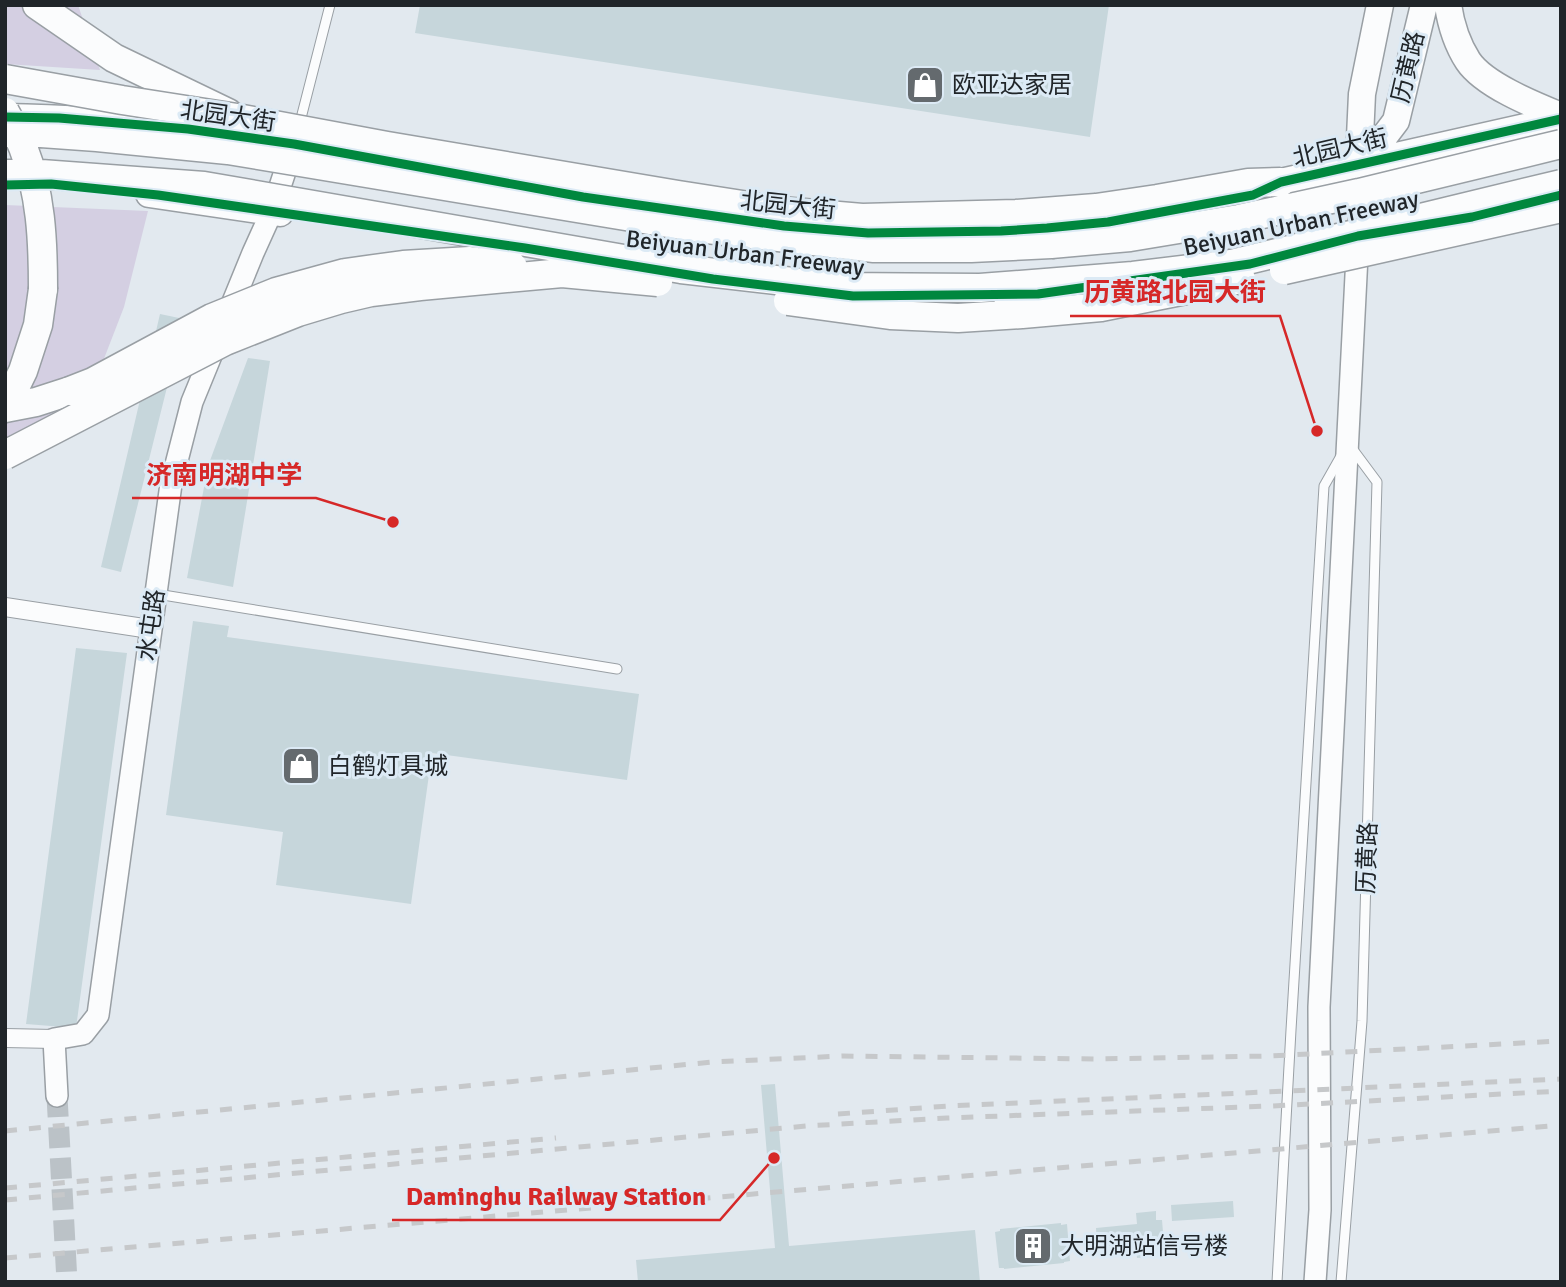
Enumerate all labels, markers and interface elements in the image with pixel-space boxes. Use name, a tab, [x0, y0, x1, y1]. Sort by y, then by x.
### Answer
street label: 历黄路	[1385, 29, 1431, 105]
shop icon: 欧亚达家居	[904, 64, 946, 106]
place label: 欧亚达家居	[952, 70, 1072, 100]
street label: 北园大街	[178, 94, 278, 138]
street label: 北园大街	[1290, 123, 1390, 173]
street label: Beiyuan Urban Freeway	[1180, 183, 1422, 263]
street label: 北园大街	[739, 185, 837, 225]
street label: Beiyuan Urban Freeway	[624, 223, 866, 283]
callout: 历黄路北园大街	[1070, 269, 1280, 316]
text: 历黄路北园大街	[1084, 277, 1266, 309]
callout: 济南明湖中学	[132, 451, 316, 498]
text: 济南明湖中学	[146, 460, 302, 492]
street label: 水屯路	[131, 587, 171, 663]
shop icon: 白鹤灯具城	[280, 745, 322, 787]
place label: 白鹤灯具城	[328, 751, 448, 781]
street label: 历黄路	[1351, 821, 1383, 895]
callout: Daminghu Railway Station	[392, 1173, 720, 1220]
text: Daminghu Railway Station	[406, 1181, 706, 1213]
building icon: 大明湖站信号楼	[1012, 1225, 1054, 1267]
place label: 大明湖站信号楼	[1060, 1231, 1228, 1261]

